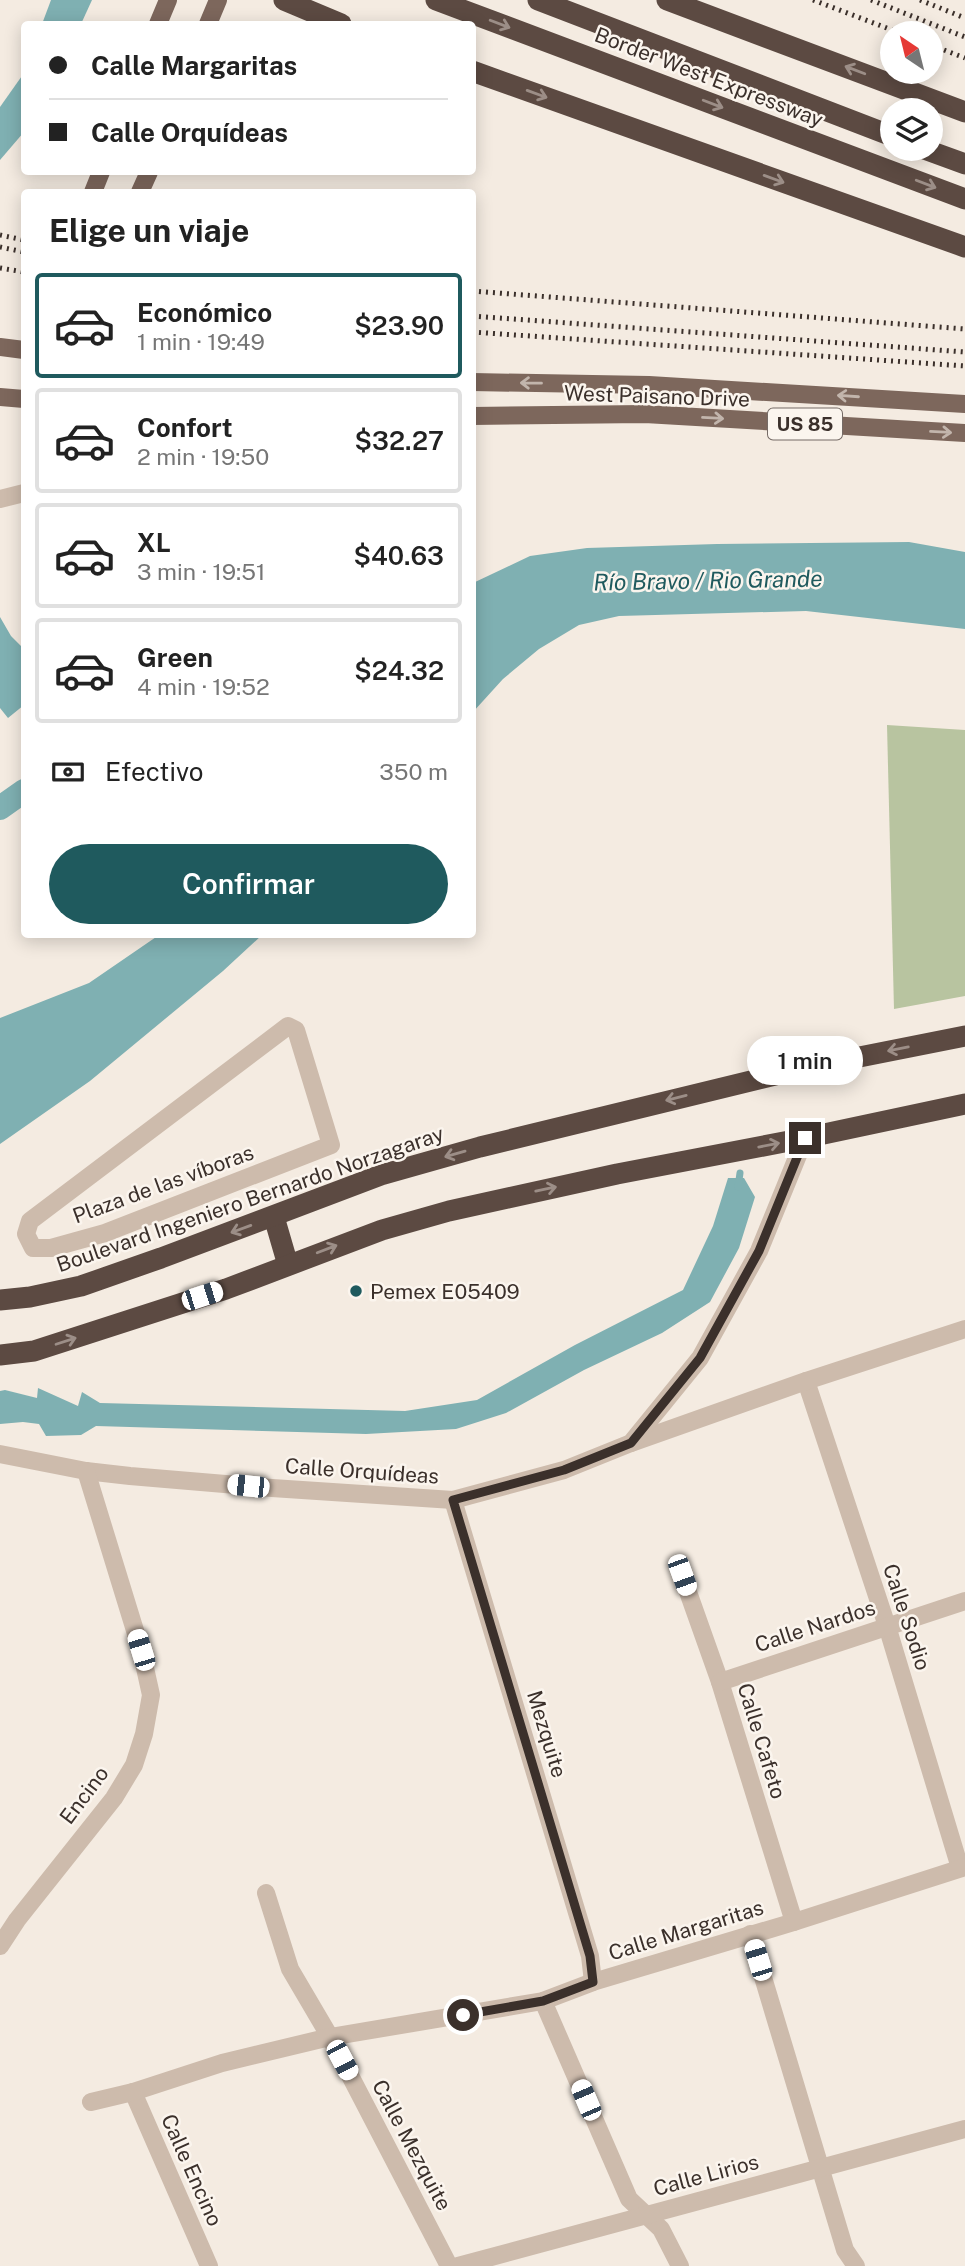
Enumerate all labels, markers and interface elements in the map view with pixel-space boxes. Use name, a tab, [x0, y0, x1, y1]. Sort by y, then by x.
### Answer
one-way arrow	[488, 19, 510, 31]
north arrow	[880, 21, 943, 84]
map controls	[880, 21, 943, 161]
street label: Border West Expressway	[591, 22, 827, 132]
text: Calle Margaritas	[91, 50, 297, 81]
one-way arrow	[845, 63, 867, 75]
one-way arrow	[525, 89, 547, 101]
button: layers	[880, 98, 943, 161]
one-way arrow	[701, 99, 723, 111]
text: Calle Orquídeas	[91, 117, 288, 148]
one-way arrow	[763, 174, 785, 186]
one-way arrow	[914, 179, 936, 192]
text: Elige un viaje	[49, 212, 249, 249]
icon: car	[53, 294, 116, 357]
text: Económico	[137, 297, 272, 328]
text: $23.90	[354, 310, 444, 341]
text: 1 min · 19:49	[137, 328, 265, 355]
one-way arrow	[520, 376, 543, 390]
street label: West Paisano Drive	[564, 380, 750, 412]
one-way arrow	[837, 389, 860, 402]
road number: US 85	[768, 408, 842, 440]
icon: car	[53, 409, 116, 472]
text: Confort	[137, 412, 233, 443]
one-way arrow	[702, 412, 725, 425]
text: $32.27	[355, 425, 444, 456]
one-way arrow	[929, 426, 951, 439]
text: 2 min · 19:50	[137, 443, 269, 470]
icon: car	[53, 524, 116, 587]
text: XL	[137, 527, 171, 558]
text: $40.63	[354, 540, 444, 571]
text: 3 min · 19:51	[137, 558, 265, 585]
water label: Río Bravo / Rio Grande	[593, 565, 823, 595]
icon: car	[53, 639, 116, 702]
text: Green	[137, 642, 213, 673]
text: $24.32	[354, 655, 444, 686]
text: 4 min · 19:52	[137, 673, 270, 700]
icon: cash	[49, 753, 87, 791]
text: Efectivo	[105, 756, 203, 787]
text: 350 m	[379, 758, 448, 785]
button: Confirmar	[49, 844, 448, 924]
callout: 1 min	[747, 1036, 863, 1086]
one-way arrow	[887, 1043, 910, 1057]
text: 1 min	[778, 1047, 832, 1074]
one-way arrow	[665, 1092, 688, 1106]
street label: Boulevard Ingeniero Bernardo Norzagaray	[53, 1121, 447, 1277]
route end	[789, 1122, 821, 1154]
one-way arrow	[757, 1137, 780, 1151]
street label: Plaza de las víboras	[69, 1140, 257, 1228]
one-way arrow	[445, 1148, 467, 1161]
one-way arrow	[534, 1182, 557, 1196]
one-way arrow	[230, 1224, 252, 1236]
one-way arrow	[316, 1242, 338, 1255]
place label: Pemex E05409	[370, 1279, 520, 1304]
car	[179, 1280, 226, 1312]
marker: Pemex E05409	[348, 1283, 364, 1299]
one-way arrow	[55, 1334, 77, 1346]
street label: Calle Orquídeas	[284, 1453, 440, 1489]
car	[227, 1473, 270, 1499]
car	[665, 1552, 700, 1598]
street label: Calle Sodio	[878, 1561, 936, 1673]
street label: Calle Nardos	[752, 1595, 878, 1657]
car	[125, 1627, 158, 1673]
street label: Calle Cafeto	[733, 1680, 791, 1802]
street label: Mezquite	[522, 1687, 572, 1781]
street label: Encino	[54, 1761, 114, 1829]
street label: Calle Margaritas	[606, 1895, 766, 1965]
car	[742, 1937, 775, 1983]
route start	[447, 1999, 479, 2031]
car	[323, 2037, 362, 2083]
street label: Calle Mezquite	[367, 2075, 457, 2215]
car	[569, 2077, 604, 2123]
street label: Calle Encino	[156, 2110, 228, 2230]
street label: Calle Lirios	[651, 2149, 761, 2201]

